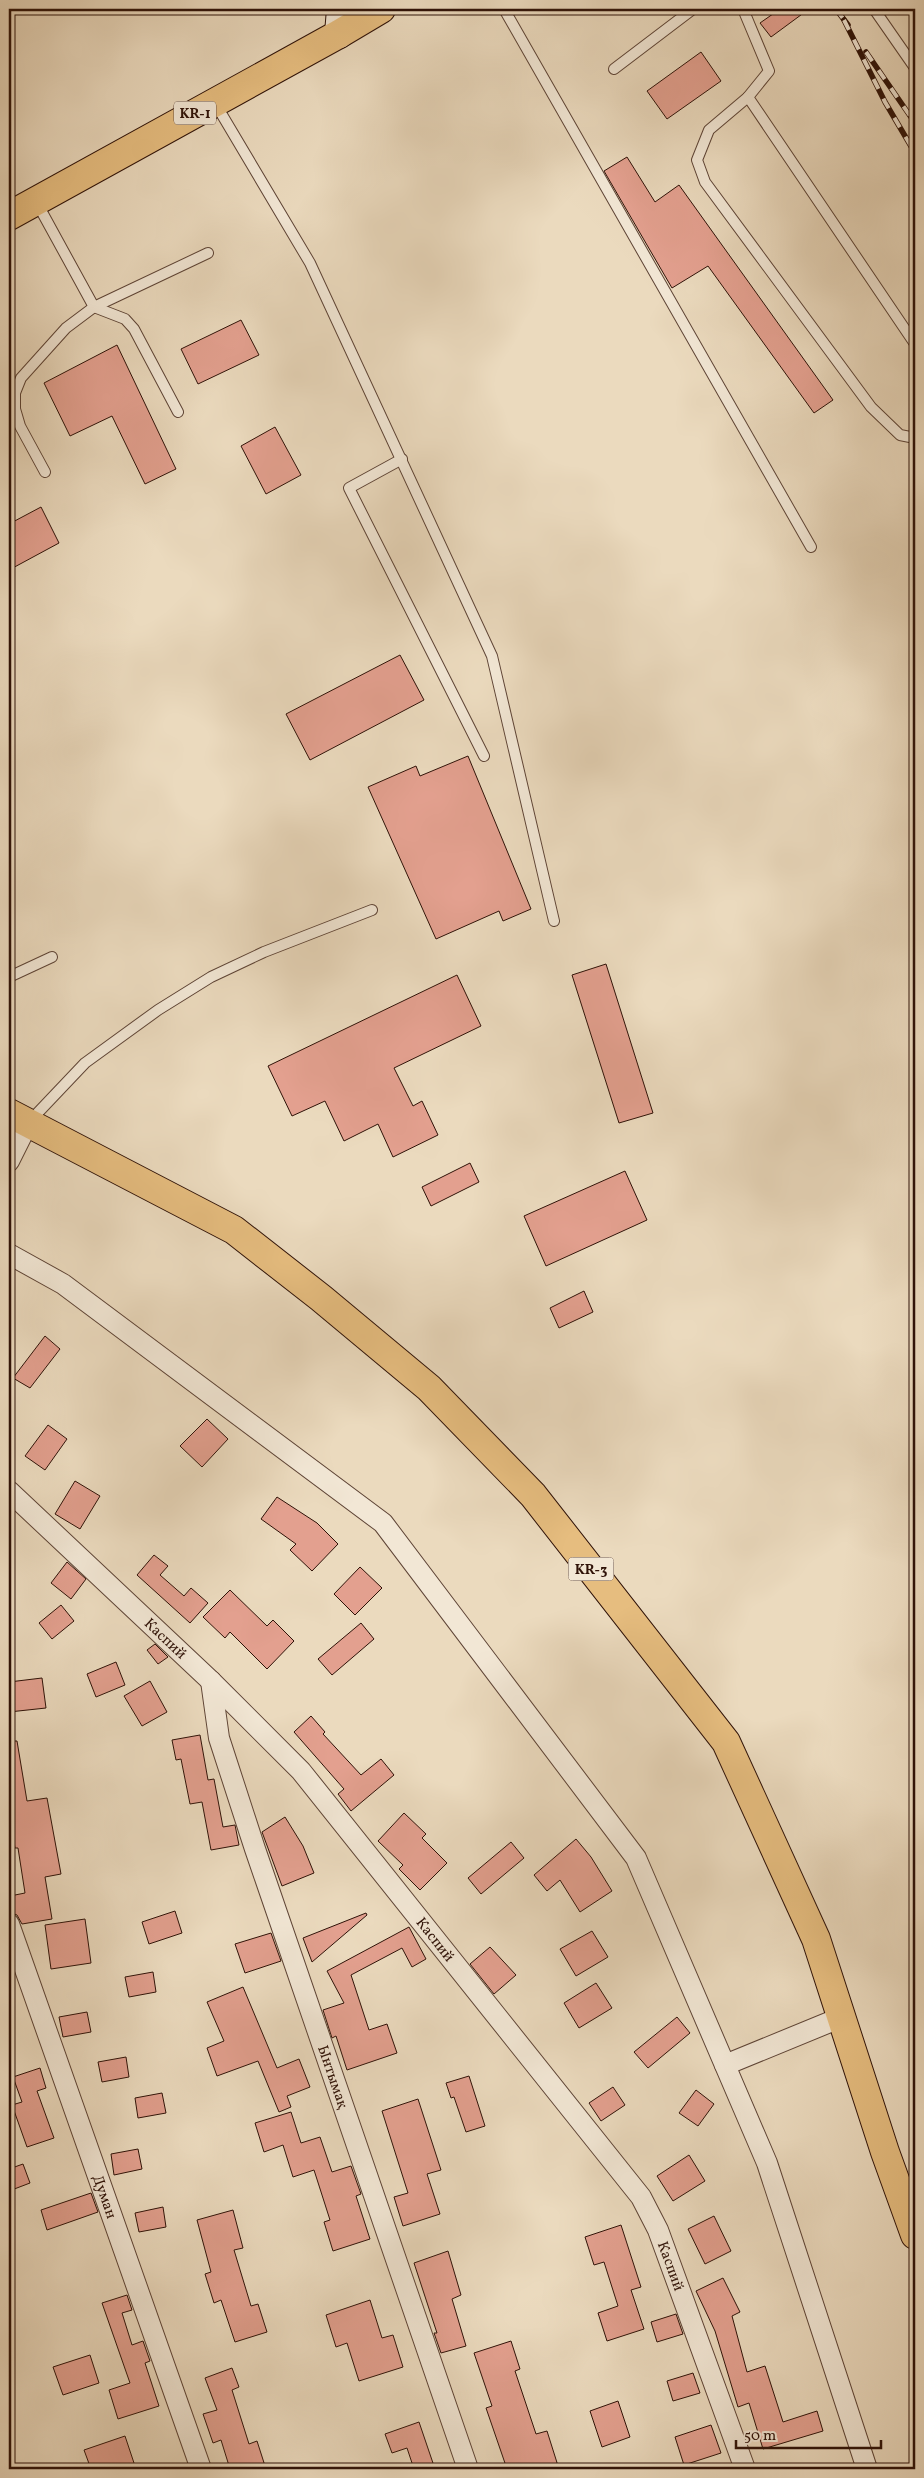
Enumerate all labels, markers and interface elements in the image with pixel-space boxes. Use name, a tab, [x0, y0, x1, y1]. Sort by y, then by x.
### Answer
road number: KR-1	[174, 102, 216, 125]
road number: KR-3	[568, 1558, 614, 1580]
street label: Каспий	[139, 1614, 190, 1665]
street label: Каспий	[410, 1914, 458, 1967]
street label: Ынтымақ	[311, 2043, 353, 2113]
street label: Думан	[86, 2172, 121, 2222]
street label: Каспий	[651, 2239, 688, 2294]
scale bar	[736, 2418, 882, 2450]
text: 50 m	[744, 2426, 776, 2447]

